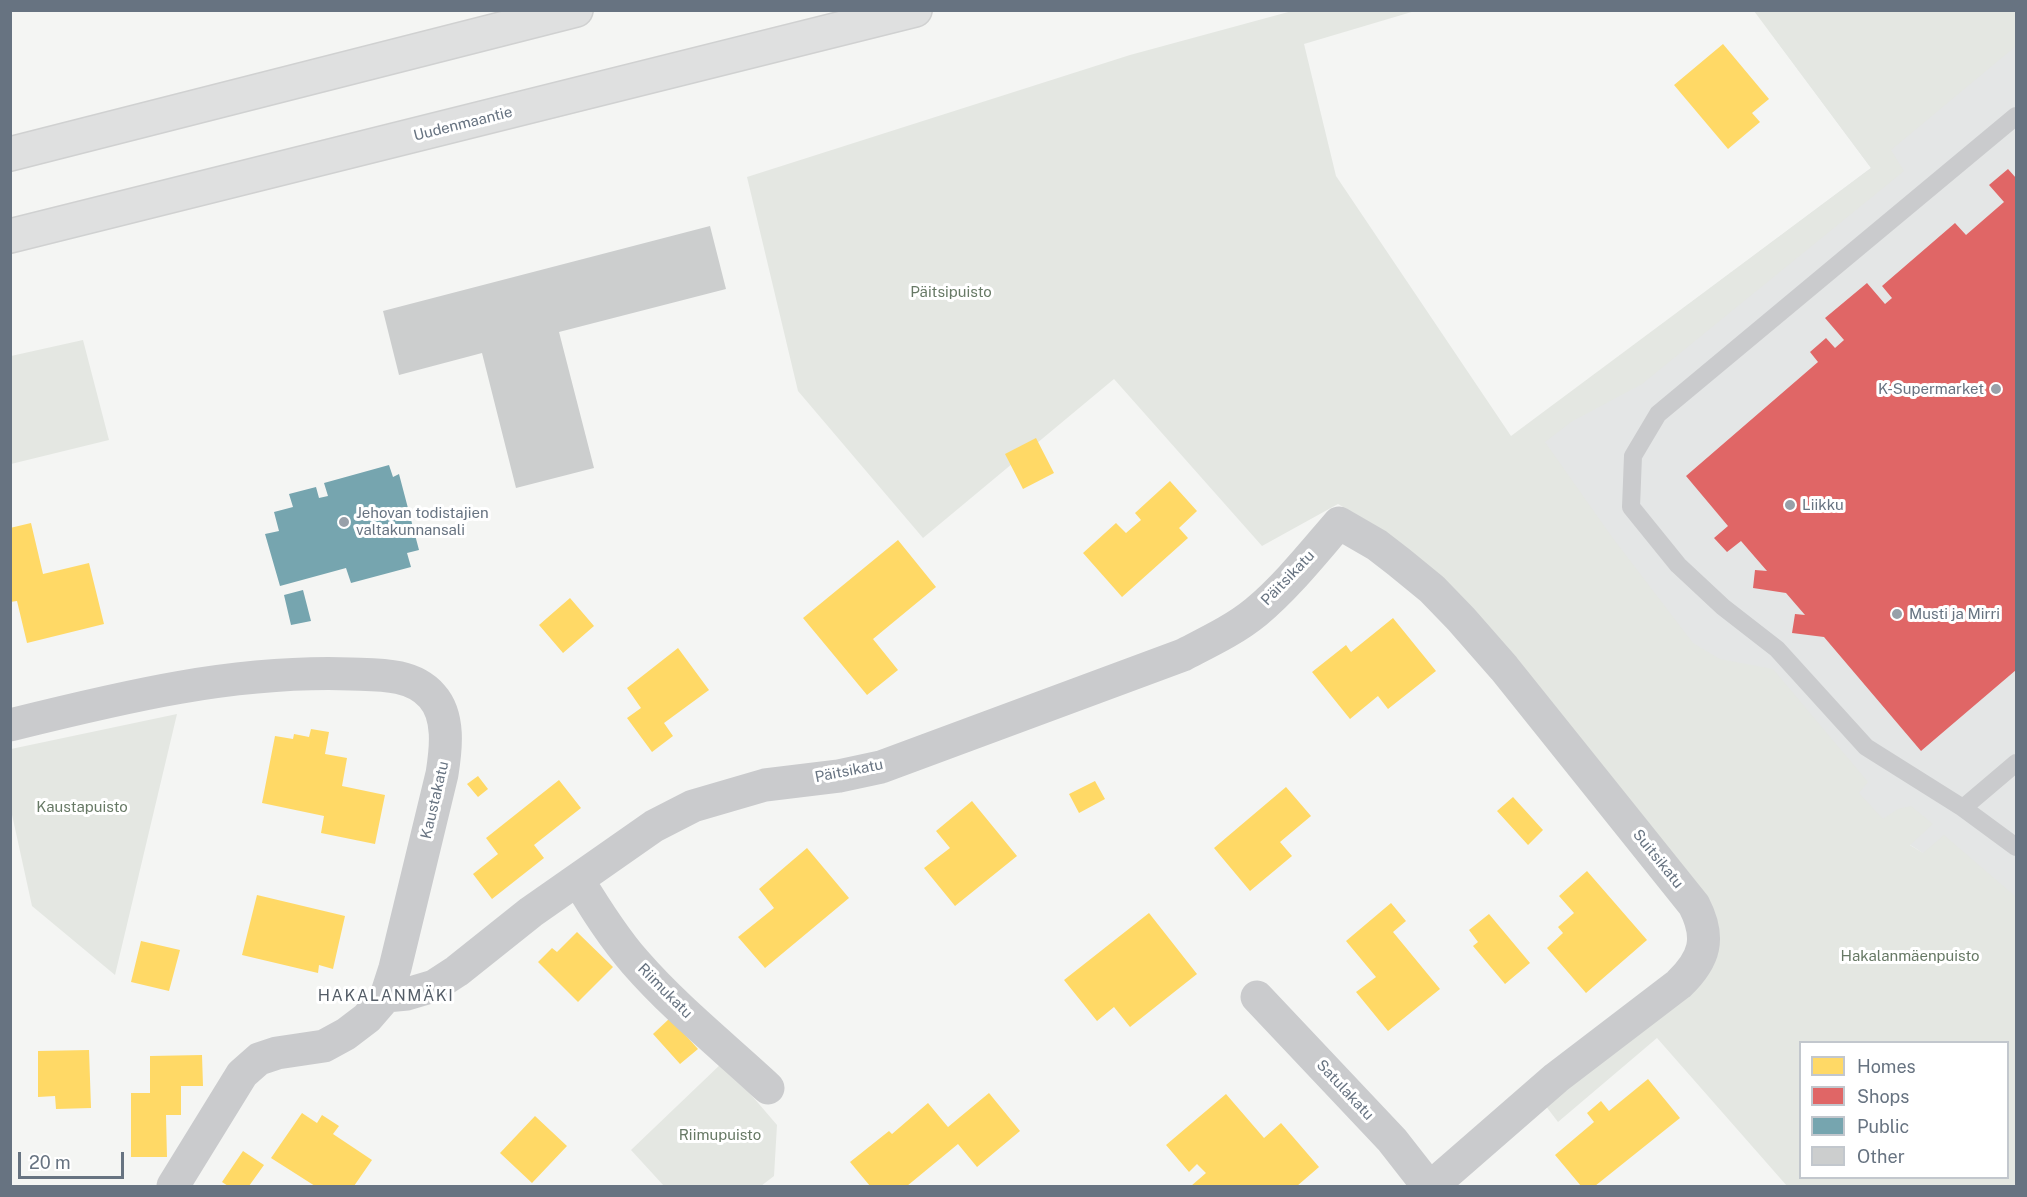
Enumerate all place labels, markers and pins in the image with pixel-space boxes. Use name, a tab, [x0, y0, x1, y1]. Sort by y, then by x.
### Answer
place label: K-Supermarket	[1878, 380, 1984, 398]
marker: K-Supermarket	[1989, 382, 2003, 396]
place label: Liikku	[1802, 496, 1844, 514]
marker: Liikku	[1783, 498, 1797, 512]
place label: Jehovan todistajien valtakunnansali	[356, 504, 489, 539]
marker: Jehovan todistajien valtakunnansali	[337, 515, 351, 529]
place label: Musti ja Mirri	[1909, 605, 2000, 623]
marker: Musti ja Mirri	[1890, 607, 1904, 621]

